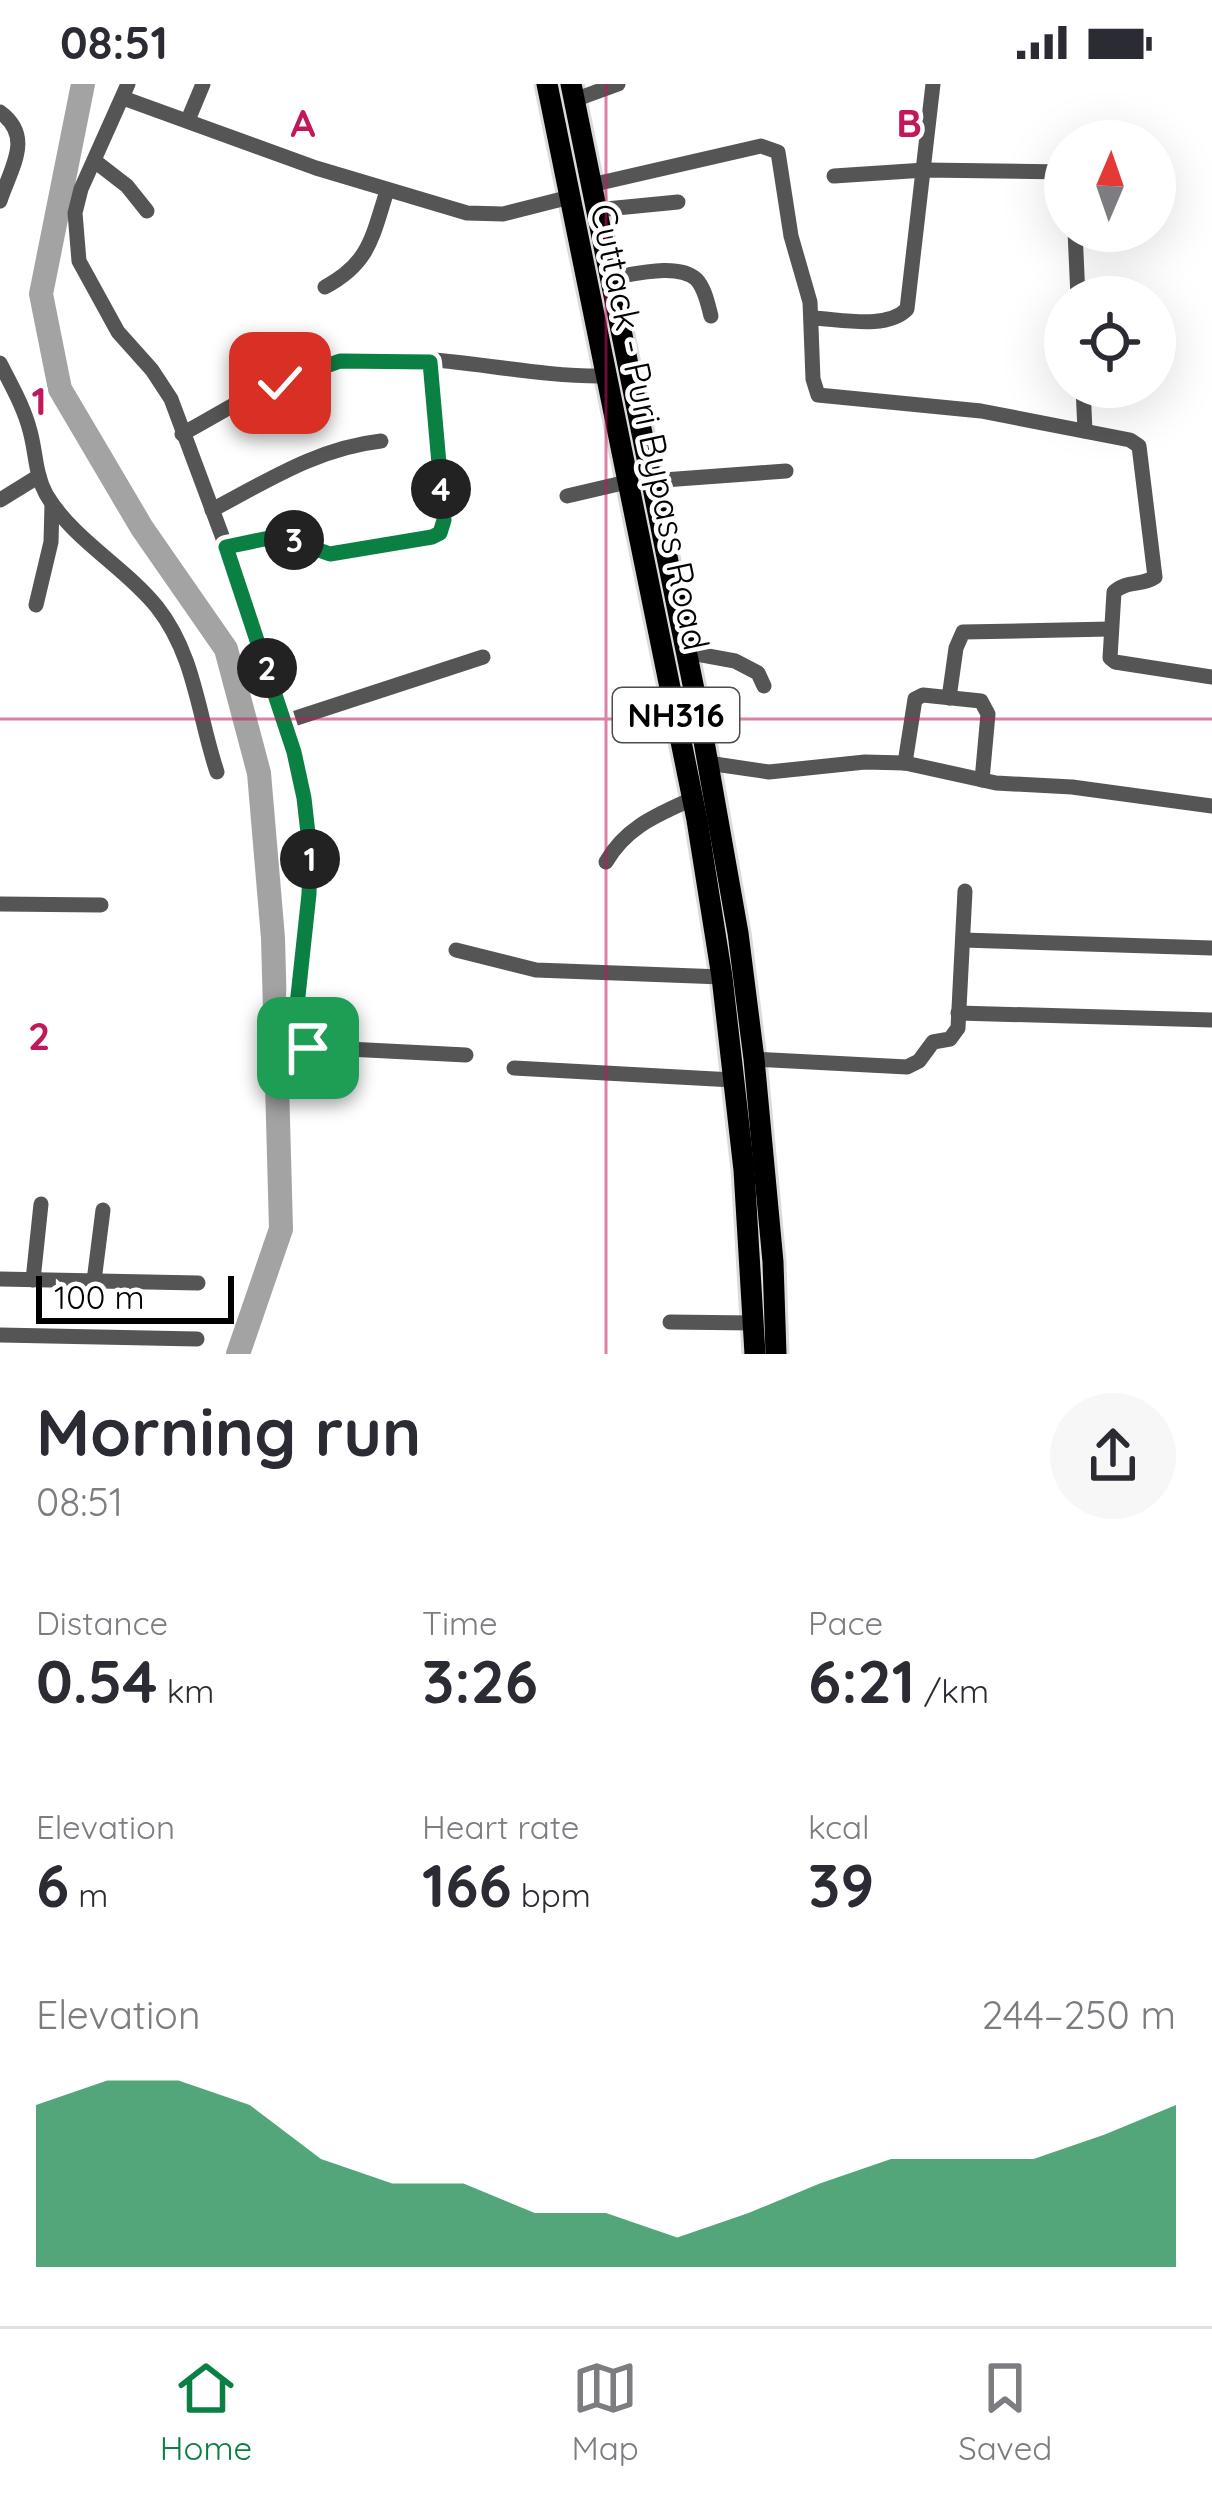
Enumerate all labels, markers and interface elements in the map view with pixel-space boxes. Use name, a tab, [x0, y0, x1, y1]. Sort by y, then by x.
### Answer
text: 08:51	[60, 14, 168, 70]
text: A	[291, 98, 316, 147]
text: B	[896, 98, 922, 147]
north arrow	[1044, 120, 1176, 252]
map controls	[1044, 120, 1176, 408]
street label: Cuttack - Puri Bypass Road	[581, 199, 720, 654]
button: locate	[1044, 276, 1176, 408]
pin	[229, 332, 331, 434]
icon: check	[247, 350, 313, 416]
text: 1	[31, 376, 47, 425]
pin: 4	[411, 459, 471, 519]
text: 4	[431, 468, 451, 509]
pin: 3	[264, 510, 324, 570]
text: 3	[285, 519, 303, 560]
pin: 2	[237, 638, 297, 698]
text: 2	[258, 647, 276, 688]
road number: NH316	[613, 688, 739, 742]
pin: 1	[280, 829, 340, 889]
text: 1	[304, 838, 316, 879]
pin	[257, 997, 359, 1099]
text: 2	[28, 1011, 50, 1060]
icon: arrive	[275, 1015, 341, 1081]
scale bar	[36, 1270, 234, 1323]
text: 100 m	[54, 1276, 145, 1317]
text: Morning run	[36, 1390, 421, 1473]
button: share	[1050, 1393, 1176, 1519]
text: 08:51	[36, 1477, 123, 1526]
text: Distance	[36, 1602, 168, 1643]
text: Time	[422, 1602, 498, 1643]
text: Pace	[808, 1602, 883, 1643]
text: 0.54	[36, 1643, 158, 1718]
text: 3:26	[422, 1643, 538, 1718]
text: 6:21	[808, 1643, 915, 1718]
text: km	[158, 1670, 214, 1711]
text: /km	[915, 1670, 989, 1711]
text: Elevation	[36, 1806, 175, 1847]
text: Heart rate	[422, 1806, 579, 1847]
text: kcal	[808, 1806, 870, 1847]
text: 6	[36, 1847, 69, 1922]
text: 166	[422, 1847, 512, 1922]
text: 39	[808, 1847, 874, 1922]
text: m	[69, 1874, 108, 1915]
text: bpm	[512, 1874, 591, 1915]
text: Elevation	[36, 1990, 200, 2039]
text: 244–250 m	[982, 1990, 1176, 2039]
tab: Home	[160, 2355, 252, 2468]
tab: Map	[572, 2355, 639, 2468]
tab: Saved	[958, 2355, 1052, 2468]

